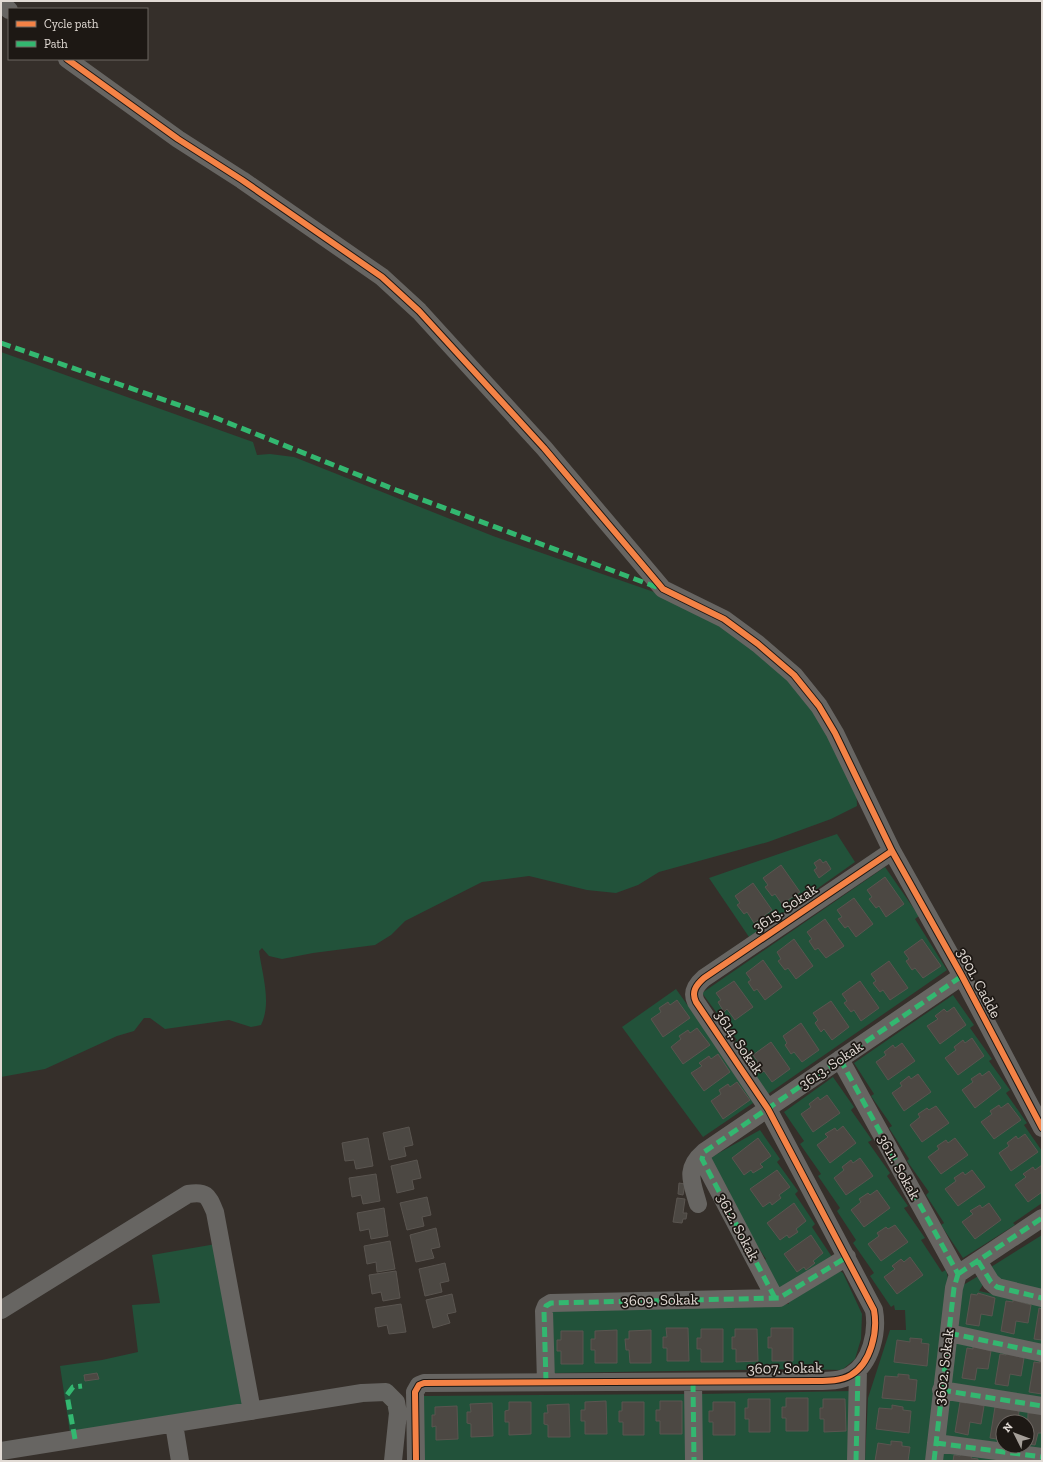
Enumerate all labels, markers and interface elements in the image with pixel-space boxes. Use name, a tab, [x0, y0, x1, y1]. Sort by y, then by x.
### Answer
legend	[8, 8, 148, 60]
text: Cycle path	[44, 17, 99, 31]
text: Path	[44, 37, 68, 51]
street label: 3615. Sokak	[749, 880, 821, 936]
street label: 3601. Cadde	[953, 945, 1005, 1021]
street label: 3614. Sokak	[711, 1006, 767, 1078]
street label: 3613. Sokak	[795, 1037, 867, 1093]
street label: 3611. Sokak	[874, 1131, 924, 1203]
street label: 3612. Sokak	[713, 1190, 763, 1264]
street label: 3609. Sokak	[621, 1290, 699, 1310]
street label: 3602. Sokak	[930, 1328, 958, 1406]
street label: 3607. Sokak	[747, 1358, 823, 1378]
north arrow	[995, 1414, 1035, 1454]
text: N	[1000, 1420, 1016, 1435]

